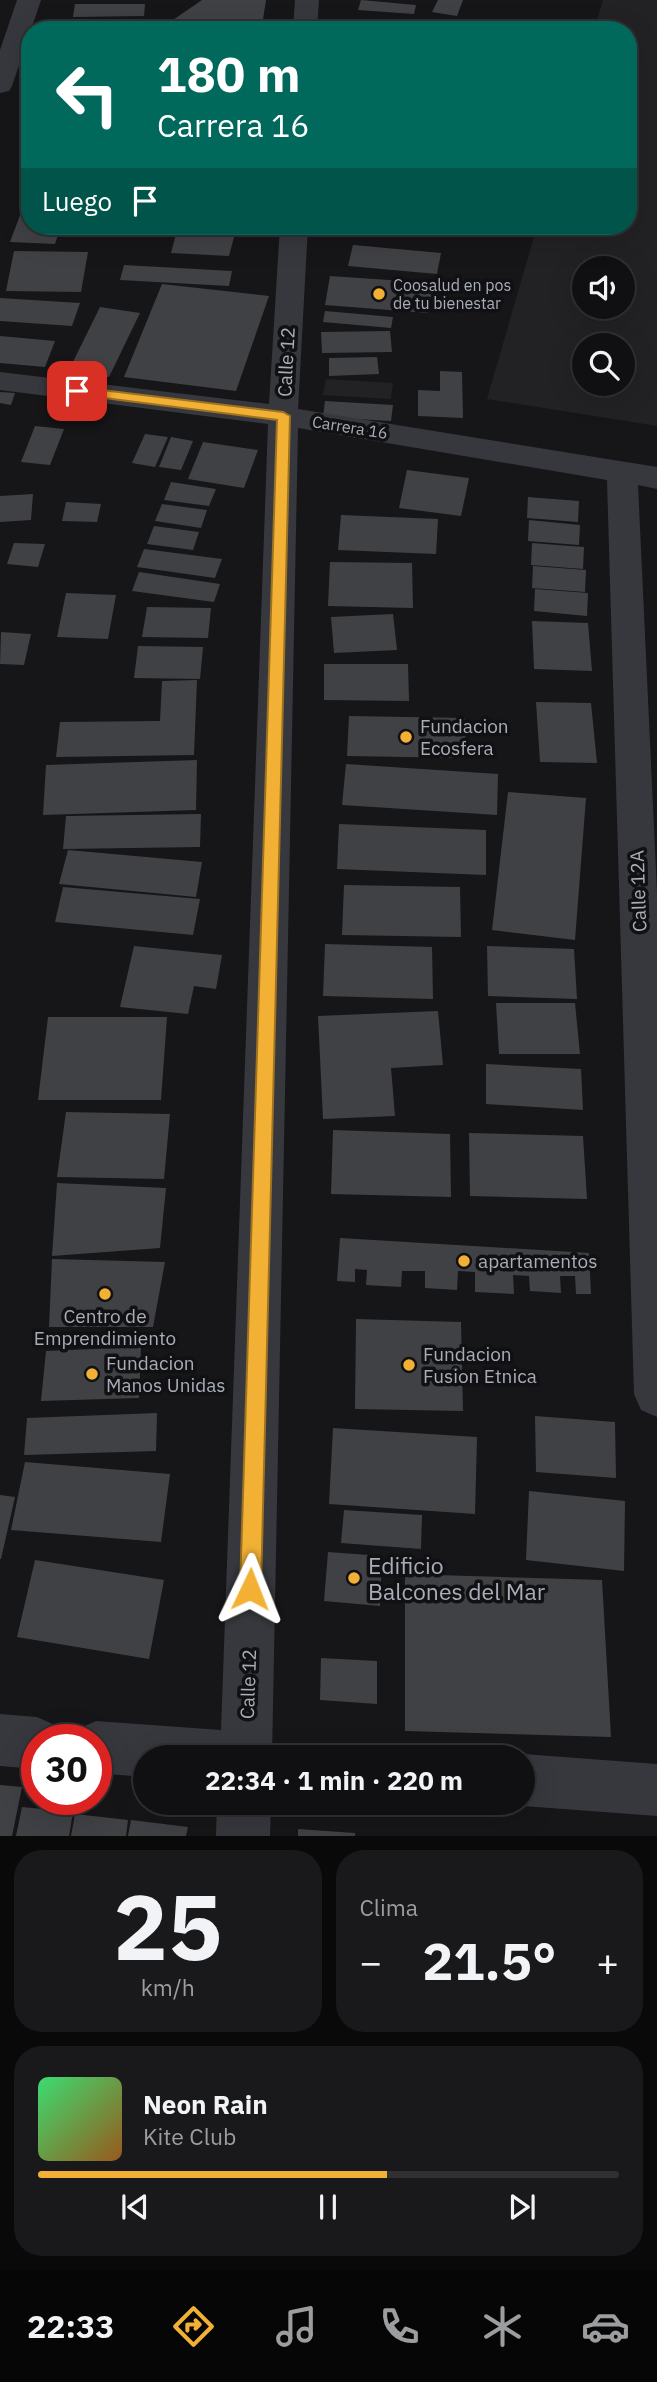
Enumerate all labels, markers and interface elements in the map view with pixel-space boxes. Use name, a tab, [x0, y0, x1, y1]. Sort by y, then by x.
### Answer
text: 180 m	[157, 42, 301, 105]
icon: left	[42, 49, 133, 140]
text: Carrera 16	[157, 104, 310, 146]
icon: arrive	[126, 182, 164, 220]
text: Luego	[42, 184, 112, 218]
map controls	[572, 256, 635, 396]
button: sound	[572, 256, 635, 319]
place label: Coosalud en pos de tu bienestar	[393, 275, 511, 313]
marker: Coosalud en pos de tu bienestar	[371, 286, 387, 302]
street label: Calle 12	[272, 326, 300, 398]
button: search	[572, 333, 635, 396]
pin	[47, 361, 107, 421]
icon: arrive	[58, 372, 96, 410]
street label: Carrera 16	[311, 411, 389, 443]
place label: Fundacion Ecosfera	[420, 714, 509, 760]
marker: Fundacion Ecosfera	[398, 729, 414, 745]
street label: Calle 12A	[625, 850, 651, 932]
place label: apartamentos	[478, 1249, 597, 1273]
marker: apartamentos	[456, 1253, 472, 1269]
marker: Centro de Emprendimiento	[97, 1286, 113, 1302]
place label: Centro de Emprendimiento	[34, 1304, 176, 1350]
place label: Fundacion Fusion Etnica	[423, 1342, 537, 1388]
place label: Fundacion Manos Unidas	[106, 1351, 226, 1397]
marker: Fundacion Fusion Etnica	[401, 1357, 417, 1373]
marker: Fundacion Manos Unidas	[84, 1366, 100, 1382]
place label: Edificio Balcones del Mar	[368, 1550, 546, 1606]
position arrow	[213, 1552, 287, 1626]
marker: Edificio Balcones del Mar	[346, 1570, 362, 1586]
street label: Calle 12	[235, 1649, 261, 1719]
speed limit sign: 30	[21, 1724, 112, 1815]
text: 22:34 · 1 min · 220 m	[205, 1763, 463, 1797]
text: 25	[113, 1867, 222, 1985]
text: Clima	[360, 1892, 418, 1922]
text: 21.5°	[422, 1927, 556, 1994]
text: −	[360, 1937, 382, 1986]
text: +	[596, 1937, 619, 1986]
text: km/h	[141, 1972, 195, 2002]
text: Neon Rain	[143, 2087, 268, 2121]
text: Kite Club	[143, 2121, 236, 2151]
icon: previous	[116, 2188, 154, 2226]
icon: pause	[309, 2188, 347, 2226]
icon: next	[503, 2188, 541, 2226]
icon: directions	[169, 2302, 218, 2351]
icon: music	[272, 2302, 321, 2351]
icon: phone	[375, 2302, 424, 2351]
icon: climate	[478, 2302, 527, 2351]
icon: car	[581, 2302, 630, 2351]
text: 22:33	[27, 2305, 114, 2347]

